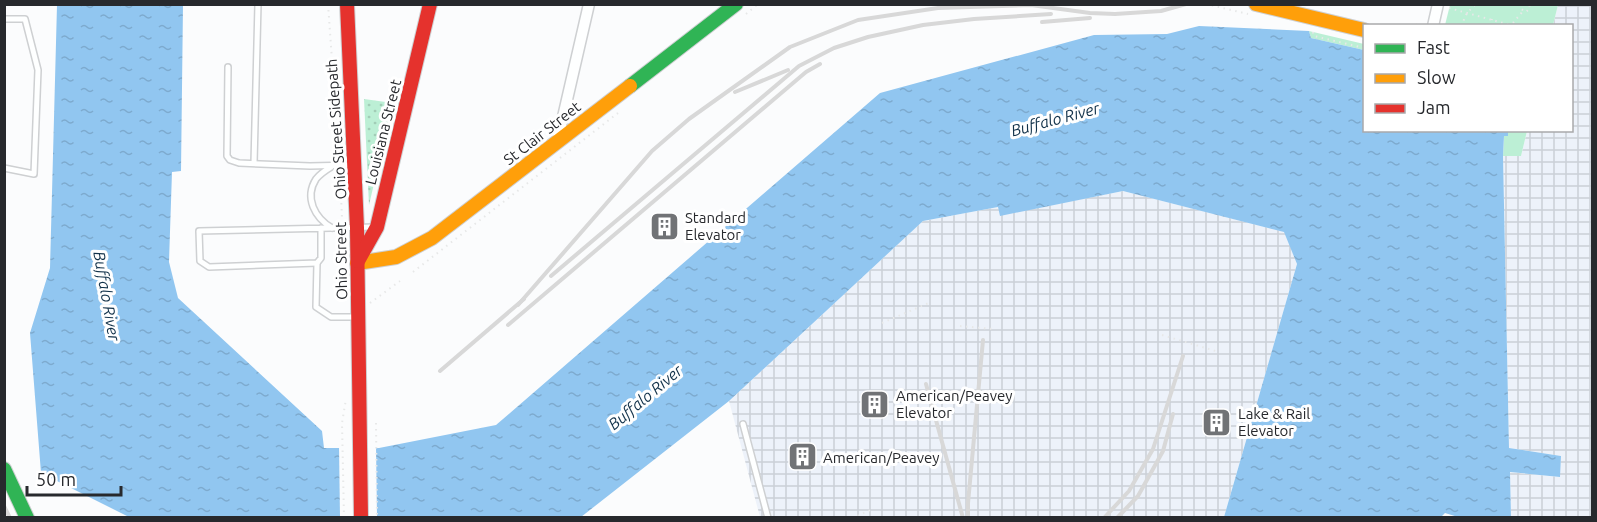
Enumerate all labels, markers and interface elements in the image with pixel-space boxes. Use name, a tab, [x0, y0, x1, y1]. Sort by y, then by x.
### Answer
legend	[1363, 24, 1573, 132]
text: Fast	[1417, 37, 1450, 57]
street label: Ohio Street Sidepath	[323, 58, 349, 200]
text: Slow	[1417, 67, 1456, 87]
street label: Louisiana Street	[362, 77, 404, 186]
text: Jam	[1417, 97, 1451, 117]
street label: St Clair Street	[500, 98, 584, 168]
water label: Buffalo River	[1009, 98, 1102, 140]
place label: Standard Elevator	[685, 209, 746, 243]
building icon: Standard Elevator	[648, 210, 680, 242]
street label: Ohio Street	[332, 222, 350, 300]
water label: Buffalo River	[89, 250, 124, 343]
water label: Buffalo River	[604, 360, 687, 434]
place label: American/Peavey Elevator	[896, 387, 1012, 421]
building icon: American/Peavey Elevator	[859, 388, 891, 420]
place label: Lake & Rail Elevator	[1238, 405, 1310, 439]
building icon: Lake & Rail Elevator	[1201, 406, 1233, 438]
building icon: American/Peavey	[786, 441, 818, 473]
place label: American/Peavey	[823, 449, 939, 466]
scale bar	[27, 459, 122, 497]
text: 50 m	[36, 469, 76, 489]

